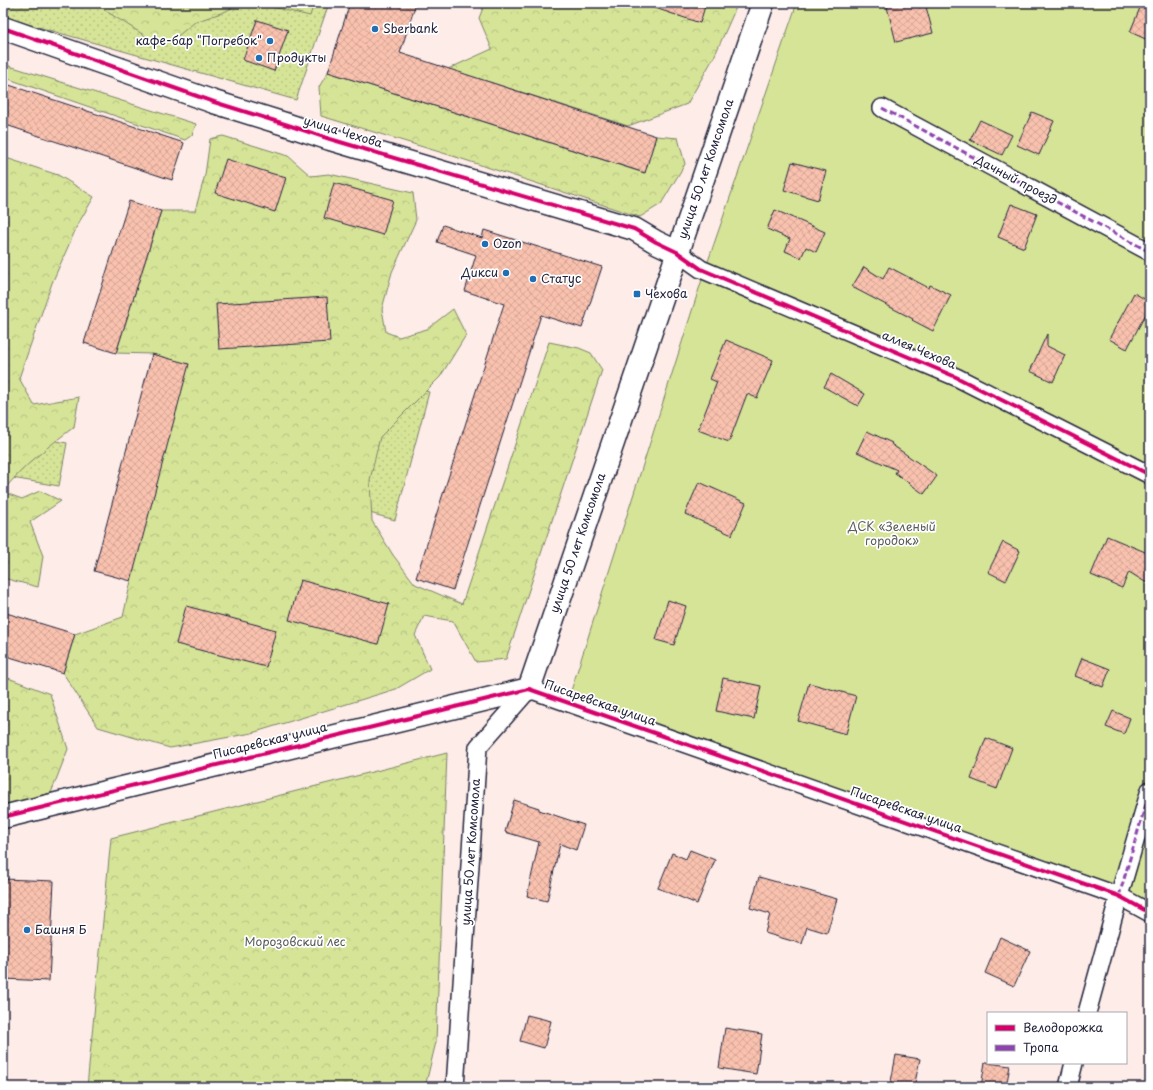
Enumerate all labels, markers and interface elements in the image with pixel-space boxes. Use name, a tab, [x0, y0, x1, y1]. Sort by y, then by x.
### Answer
place label: Sberbank	[383, 19, 438, 37]
marker: Sberbank	[370, 24, 380, 34]
place label: кафе-бар "Погребок"	[135, 31, 262, 49]
marker: кафе-бар "Погребок"	[265, 36, 275, 46]
place label: Продукты	[267, 48, 326, 66]
marker: Продукты	[254, 53, 264, 63]
street label: улица 50 лет Комсомола	[673, 96, 738, 241]
street label: улица Чехова	[302, 110, 386, 152]
street label: Дачный проезд	[971, 149, 1061, 208]
place label: Ozon	[493, 234, 522, 252]
marker: Ozon	[480, 239, 490, 249]
place label: Дикси	[460, 263, 498, 281]
marker: Дикси	[501, 268, 511, 278]
place label: Статус	[541, 269, 581, 287]
marker: Статус	[528, 274, 538, 284]
place label: Чехова	[645, 284, 688, 302]
marker: Чехова	[632, 289, 642, 299]
street label: аллея Чехова	[879, 325, 960, 373]
street label: улица 50 лет Комсомола	[545, 470, 610, 615]
park label: ДСК «Зеленый городок»	[847, 517, 936, 549]
street label: Писаревская улица	[542, 674, 659, 730]
street label: Писаревская улица	[211, 717, 329, 763]
street label: улица 50 лет Комсомола	[456, 777, 484, 926]
street label: Писаревская улица	[848, 781, 965, 837]
place label: Башня Б	[35, 920, 87, 938]
marker: Башня Б	[22, 925, 32, 935]
park label: Морозовский лес	[245, 932, 346, 950]
legend	[987, 1012, 1127, 1064]
text: Велодорожка	[1023, 1018, 1103, 1036]
text: Тропа	[1023, 1038, 1059, 1056]

